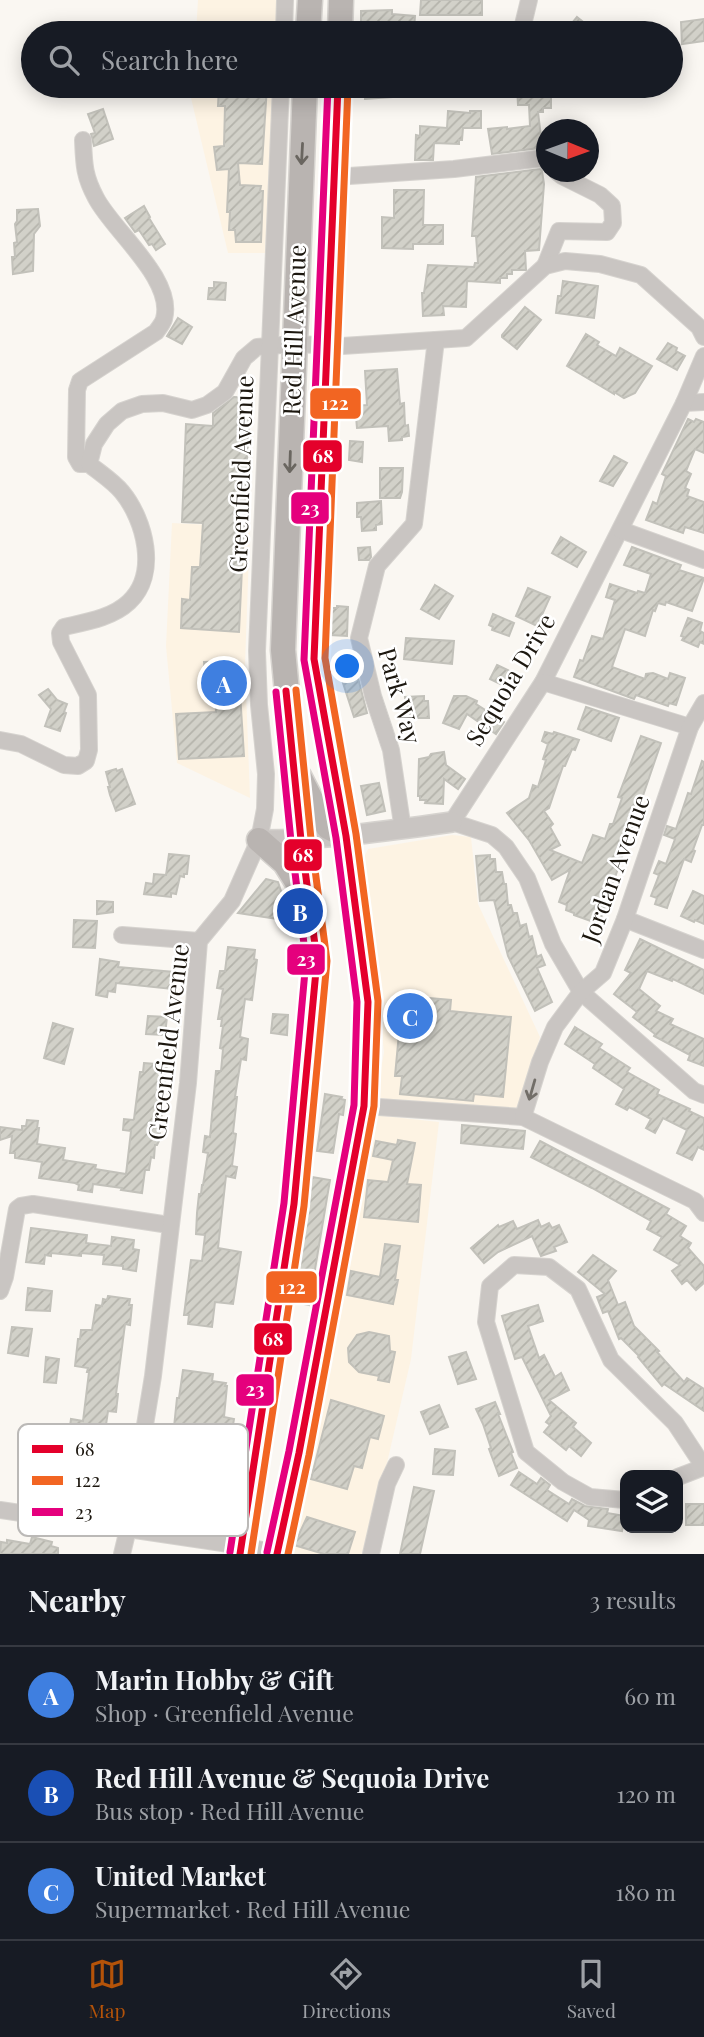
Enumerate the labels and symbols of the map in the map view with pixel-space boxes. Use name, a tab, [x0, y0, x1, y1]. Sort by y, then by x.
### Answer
north arrow	[536, 119, 599, 182]
one-way arrow	[296, 142, 309, 165]
street label: Red Hill Avenue	[274, 244, 312, 416]
street label: Greenfield Avenue	[221, 375, 259, 573]
line badge: 122	[309, 387, 362, 420]
text: 122	[321, 389, 349, 415]
line badge: 68	[302, 439, 343, 473]
text: 68	[312, 442, 334, 468]
one-way arrow	[283, 450, 296, 473]
line badge: 23	[290, 491, 330, 525]
text: 23	[300, 494, 320, 520]
street label: Sequoia Drive	[457, 607, 561, 751]
street label: Park Way	[372, 644, 430, 747]
your location	[330, 649, 364, 683]
pin: A	[201, 657, 247, 709]
street label: Jordan Avenue	[572, 790, 656, 948]
line badge: 68	[283, 838, 323, 872]
text: 68	[292, 841, 314, 867]
pin: B	[277, 885, 323, 937]
street label: Greenfield Avenue	[139, 942, 195, 1142]
line badge: 23	[286, 943, 326, 976]
text: 23	[296, 945, 316, 971]
pin: C	[387, 990, 433, 1042]
one-way arrow	[524, 1079, 537, 1101]
line badge: 122	[265, 1270, 318, 1304]
text: 122	[278, 1273, 306, 1299]
line badge: 68	[253, 1322, 293, 1356]
text: 68	[262, 1325, 284, 1351]
line badge: 23	[235, 1373, 275, 1407]
text: 23	[245, 1375, 265, 1401]
legend	[18, 1424, 248, 1536]
text: 68	[75, 1435, 95, 1461]
text: 122	[75, 1466, 100, 1492]
text: 23	[75, 1498, 93, 1524]

